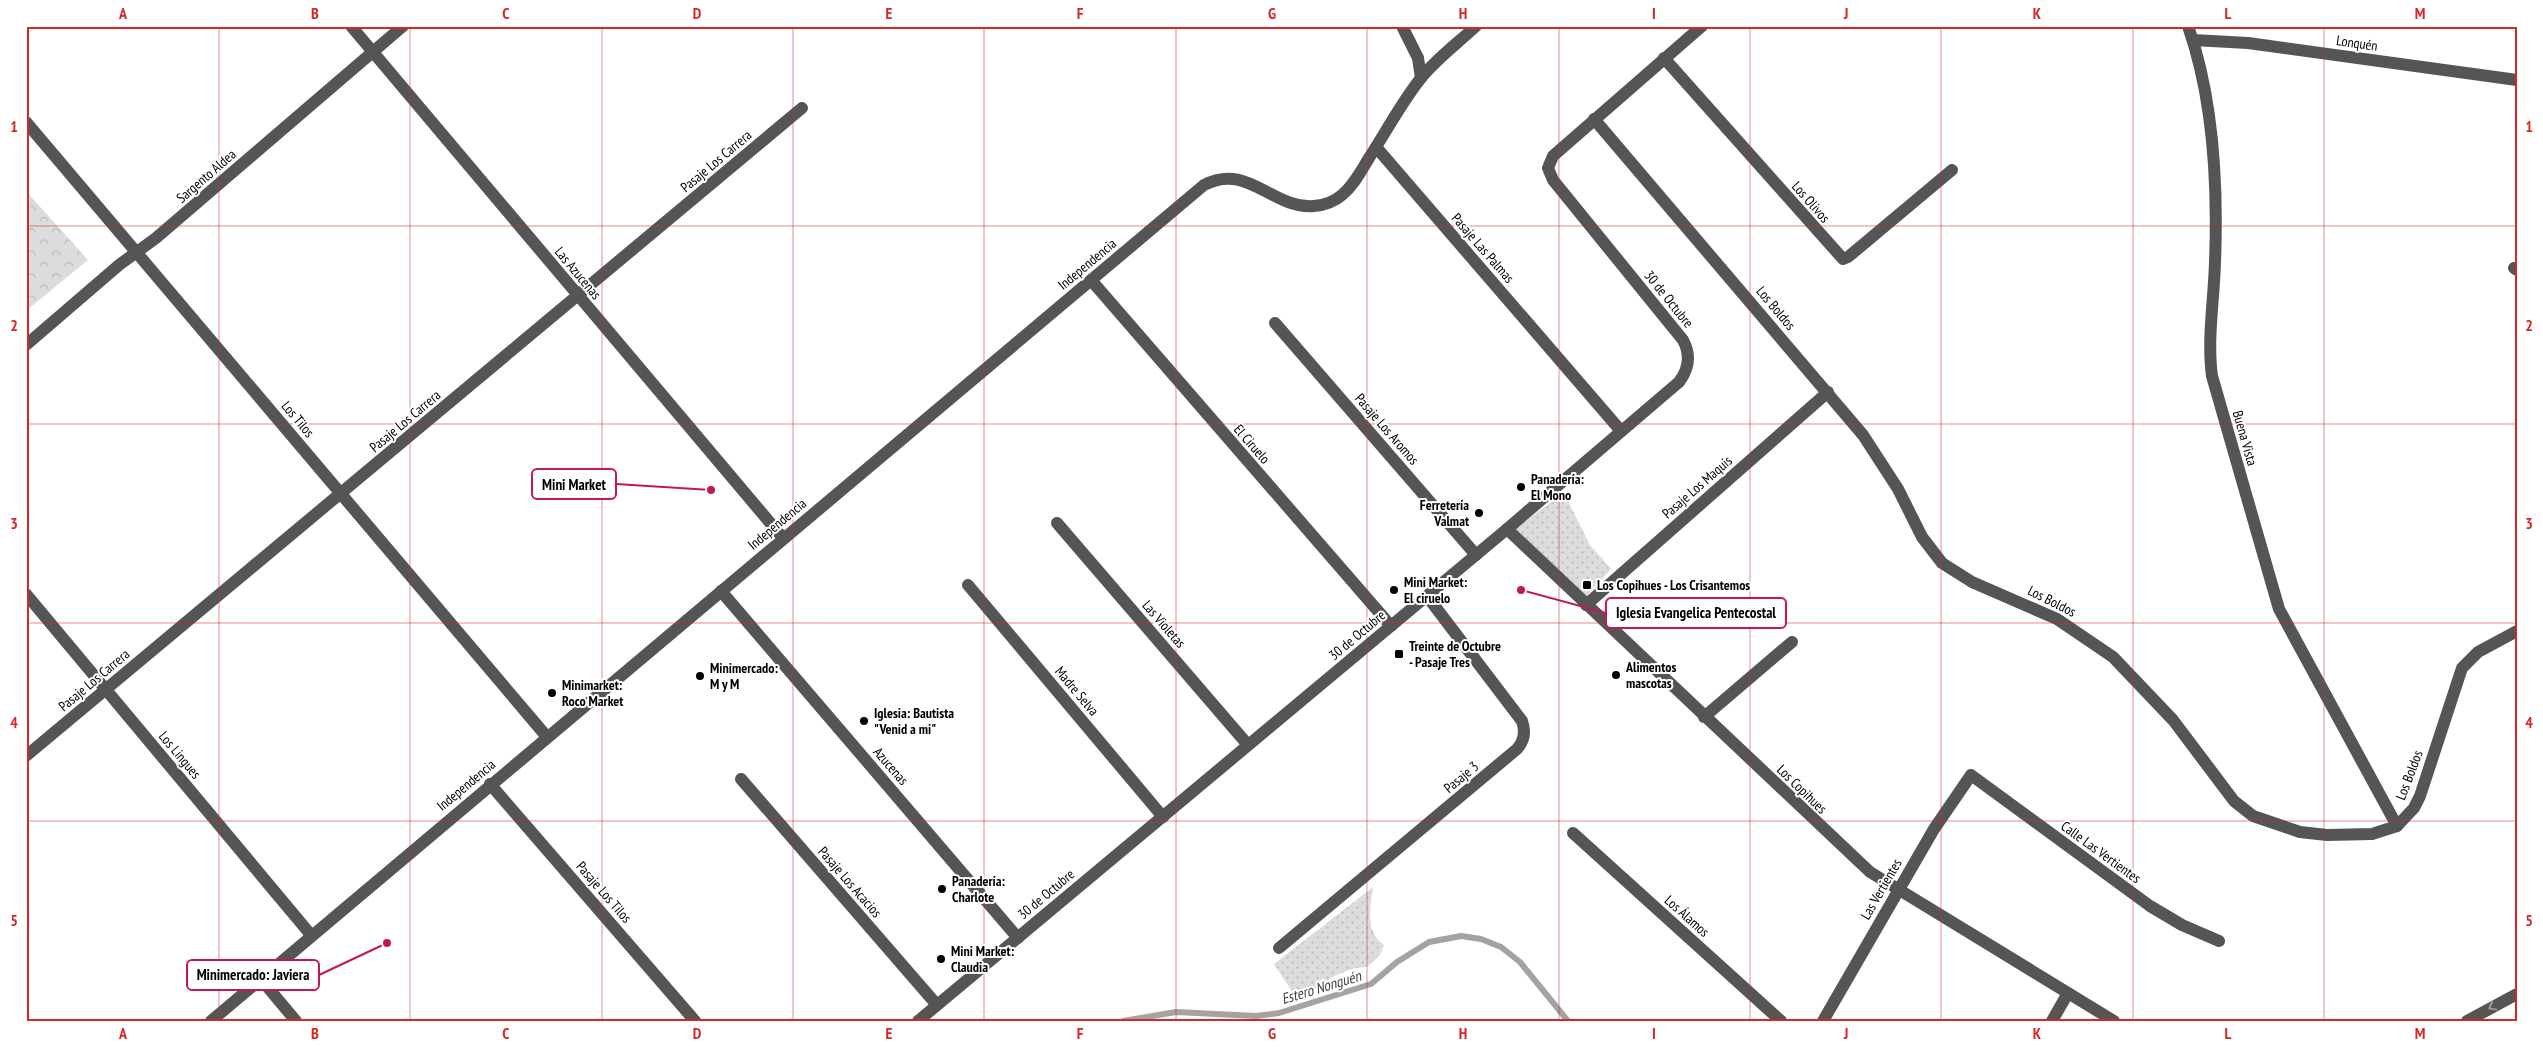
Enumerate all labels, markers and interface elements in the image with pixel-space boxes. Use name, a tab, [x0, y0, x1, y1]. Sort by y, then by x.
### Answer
text: A	[118, 3, 128, 23]
text: B	[311, 3, 319, 23]
text: C	[502, 3, 510, 23]
text: D	[693, 3, 702, 23]
text: E	[886, 3, 893, 23]
text: F	[1077, 3, 1084, 23]
text: G	[1268, 3, 1276, 23]
text: H	[1459, 3, 1467, 23]
text: I	[1652, 3, 1656, 23]
text: J	[1843, 3, 1848, 23]
text: K	[2033, 3, 2042, 23]
text: L	[2225, 3, 2232, 23]
text: M	[2415, 3, 2425, 23]
street label: Lonquén	[2335, 31, 2379, 55]
text: 1	[10, 116, 18, 136]
text: 1	[2525, 116, 2533, 136]
street label: Pasaje Los Carrera	[677, 126, 755, 196]
street label: Sargento Aldea	[173, 145, 239, 207]
street label: Los Olivos	[1788, 178, 1834, 227]
street label: Pasaje Las Palmas	[1448, 209, 1518, 287]
street label: Independencia	[1054, 234, 1120, 294]
street label: Las Azucenas	[551, 243, 605, 303]
street label: 30 de Octubre	[1640, 267, 1698, 332]
street label: Los Boldos	[1752, 282, 1800, 334]
text: 2	[10, 315, 18, 335]
text: 2	[2525, 315, 2533, 335]
street label: Pasaje Los Carrera	[366, 386, 444, 456]
street label: Pasaje Los Aromos	[1351, 390, 1423, 469]
street label: Los Tilos	[278, 397, 319, 441]
street label: Buena Vista	[2229, 408, 2261, 468]
street label: El Ciruelo	[1230, 420, 1274, 468]
street label: Pasaje Los Maquis	[1658, 452, 1736, 522]
callout: Mini Market	[532, 469, 616, 499]
place label: Panadería: El Mono	[1531, 470, 1584, 504]
text: Mini Market	[542, 475, 607, 494]
marker: Panadería: El Mono	[1515, 481, 1527, 493]
street label: Independencia	[744, 494, 810, 554]
place label: Ferretería Valmat	[1420, 496, 1469, 530]
marker: Ferretería Valmat	[1473, 507, 1485, 519]
text: 3	[10, 513, 18, 533]
text: 3	[2525, 513, 2533, 533]
place label: Mini Market: El ciruelo	[1404, 573, 1468, 607]
place label: Los Copihues - Los Crisantemos	[1597, 576, 1750, 594]
marker: Los Copihues - Los Crisantemos	[1581, 579, 1593, 591]
street label: Los Boldos	[2025, 581, 2079, 621]
marker: Mini Market: El ciruelo	[1388, 584, 1400, 596]
street label: Las Violetas	[1138, 596, 1190, 652]
callout: Iglesia Evangelica Pentecostal	[1606, 598, 1786, 628]
text: Iglesia Evangelica Pentecostal	[1616, 603, 1776, 622]
street label: 30 de Octubre	[1325, 606, 1389, 664]
place label: Treinte de Octubre - Pasaje Tres	[1409, 637, 1501, 671]
street label: Pasaje Los Carrera	[55, 645, 133, 715]
marker: Treinte de Octubre - Pasaje Tres	[1393, 648, 1405, 660]
place label: Alimentos mascotas	[1625, 658, 1676, 692]
place label: Minimercado: M y M	[710, 659, 778, 693]
street label: Madre Selva	[1051, 663, 1103, 719]
marker: Alimentos mascotas	[1610, 669, 1622, 681]
marker: Minimercado: M y M	[694, 670, 706, 682]
place label: Minimarket: Roco Market	[562, 676, 623, 710]
marker: Minimarket: Roco Market	[546, 687, 558, 699]
place label: Iglesia: Bautista "Venid a mi"	[874, 704, 954, 738]
text: 4	[10, 712, 18, 732]
text: 4	[2525, 712, 2533, 732]
marker: Iglesia: Bautista "Venid a mi"	[858, 715, 870, 727]
street label: Los Lingues	[155, 728, 205, 783]
street label: Azucenas	[870, 743, 913, 789]
street label: Los Boldos	[2391, 747, 2427, 802]
street label: Independencia	[433, 755, 499, 815]
street label: Pasaje 3	[1440, 757, 1482, 797]
street label: Los Copihues	[1773, 761, 1831, 818]
street label: Calle Las Vertientes	[2057, 817, 2145, 887]
street label: Pasaje Los Acacios	[814, 843, 886, 921]
street label: Las Vertientes	[1856, 855, 1906, 923]
street label: Pasaje Los Tilos	[572, 858, 636, 927]
street label: 30 de Octubre	[1014, 865, 1078, 923]
place label: Panadería: Charlote	[952, 872, 1005, 906]
marker: Panadería: Charlote	[936, 883, 948, 895]
street label: Los Álamos	[1661, 891, 1713, 941]
text: 5	[10, 910, 18, 930]
text: 5	[2525, 910, 2533, 930]
place label: Mini Market: Claudia	[951, 942, 1015, 976]
marker: Mini Market: Claudia	[935, 953, 947, 965]
callout: Minimercado: Javiera	[187, 960, 319, 990]
text: Minimercado: Javiera	[197, 965, 309, 984]
water label: Estero Nonguén	[1279, 965, 1365, 1008]
one-way arrow	[2488, 1001, 2497, 1011]
text: A	[118, 1023, 128, 1043]
text: B	[311, 1023, 319, 1043]
text: C	[502, 1023, 510, 1043]
text: D	[693, 1023, 702, 1043]
text: E	[886, 1023, 893, 1043]
text: F	[1077, 1023, 1084, 1043]
text: G	[1268, 1023, 1276, 1043]
text: H	[1459, 1023, 1467, 1043]
text: I	[1652, 1023, 1656, 1043]
text: J	[1843, 1023, 1848, 1043]
text: K	[2033, 1023, 2042, 1043]
text: L	[2225, 1023, 2232, 1043]
text: M	[2415, 1023, 2425, 1043]

